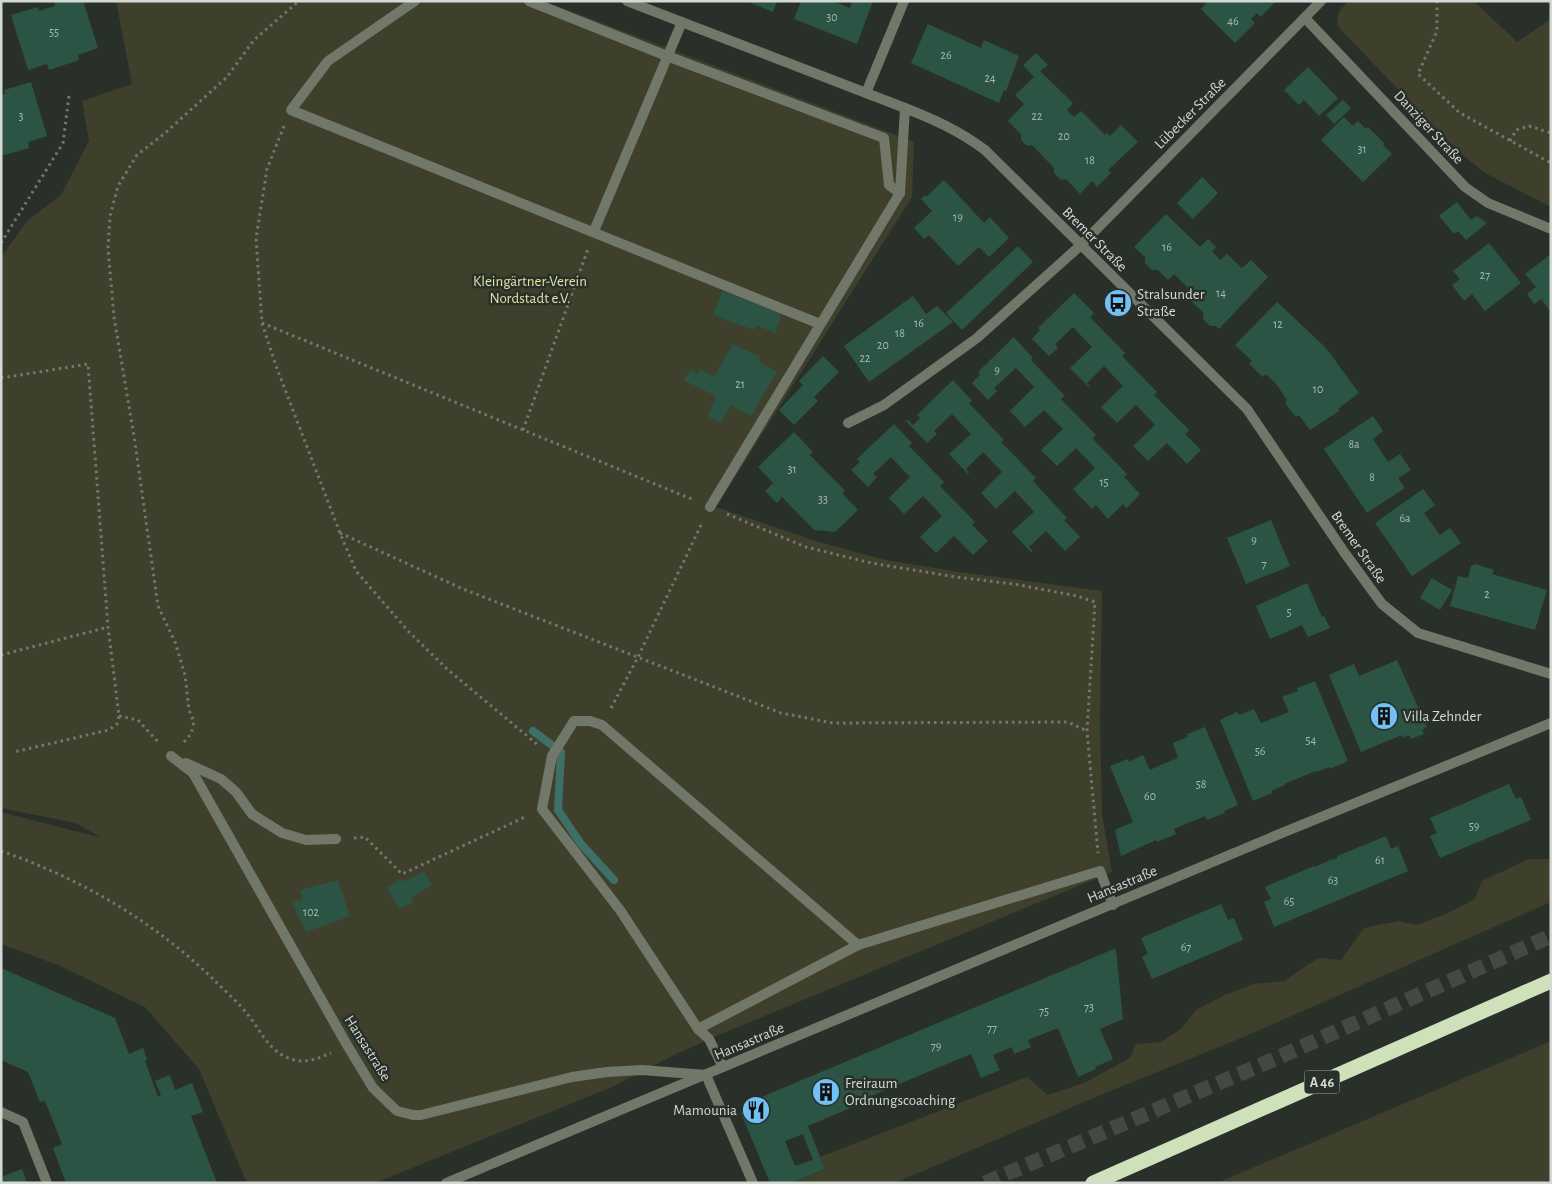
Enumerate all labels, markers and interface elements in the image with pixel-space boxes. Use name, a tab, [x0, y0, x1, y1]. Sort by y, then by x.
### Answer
house number: 30	[826, 11, 838, 23]
house number: 46	[1227, 15, 1239, 27]
house number: 55	[49, 26, 59, 38]
house number: 26	[940, 49, 952, 61]
house number: 24	[984, 72, 996, 84]
street label: Lübecker Straße	[1152, 75, 1229, 152]
street label: Danziger Straße	[1391, 88, 1466, 167]
house number: 3	[19, 110, 24, 122]
house number: 22	[1032, 110, 1043, 122]
house number: 20	[1058, 130, 1070, 142]
house number: 31	[1357, 143, 1367, 155]
house number: 18	[1085, 154, 1095, 166]
street label: Bremer Straße	[1059, 204, 1130, 275]
house number: 19	[953, 211, 963, 223]
house number: 16	[1162, 241, 1172, 253]
house number: 27	[1480, 269, 1490, 281]
park label: Kleingärtner-Verein Nordstadt e.V.	[473, 274, 587, 306]
place label: Stralsunder Straße	[1137, 287, 1205, 319]
house number: 14	[1216, 287, 1226, 299]
bus stop icon: Stralsunder Straße	[1103, 288, 1133, 318]
house number: 16	[914, 317, 924, 329]
house number: 12	[1273, 318, 1283, 330]
house number: 18	[895, 327, 905, 339]
house number: 20	[877, 339, 889, 351]
house number: 22	[860, 352, 871, 364]
house number: 9	[994, 364, 1000, 376]
house number: 21	[735, 378, 745, 390]
house number: 10	[1313, 383, 1323, 395]
house number: 8a	[1348, 438, 1360, 450]
house number: 31	[787, 463, 797, 475]
house number: 8	[1369, 471, 1375, 483]
house number: 15	[1099, 476, 1109, 488]
house number: 33	[818, 493, 828, 505]
street label: Bremer Straße	[1328, 508, 1389, 586]
house number: 6a	[1399, 512, 1411, 524]
house number: 9	[1251, 534, 1257, 546]
house number: 7	[1261, 558, 1267, 570]
house number: 2	[1484, 588, 1490, 600]
house number: 5	[1286, 606, 1292, 618]
building icon: Villa Zehnder	[1369, 701, 1399, 731]
place label: Villa Zehnder	[1403, 709, 1481, 724]
house number: 54	[1306, 734, 1317, 746]
house number: 56	[1255, 745, 1266, 757]
house number: 58	[1196, 778, 1207, 790]
house number: 60	[1144, 790, 1156, 802]
house number: 59	[1469, 820, 1480, 832]
house number: 61	[1375, 854, 1385, 866]
street label: Hansastraße	[1085, 863, 1159, 906]
house number: 63	[1328, 874, 1338, 886]
house number: 65	[1284, 895, 1294, 907]
house number: 102	[303, 906, 319, 918]
house number: 67	[1181, 941, 1191, 953]
house number: 73	[1084, 1001, 1094, 1013]
house number: 75	[1039, 1005, 1049, 1017]
street label: Hansastraße	[342, 1013, 394, 1084]
street label: Hansastraße	[712, 1020, 786, 1063]
house number: 77	[987, 1022, 997, 1034]
house number: 79	[931, 1040, 942, 1052]
road number: A 46	[1304, 1070, 1340, 1094]
place label: Freiraum Ordnungscoaching	[845, 1076, 956, 1108]
building icon: Freiraum Ordnungscoaching	[811, 1077, 841, 1107]
restaurant icon: Mamounia	[741, 1095, 771, 1125]
place label: Mamounia	[673, 1103, 737, 1118]

